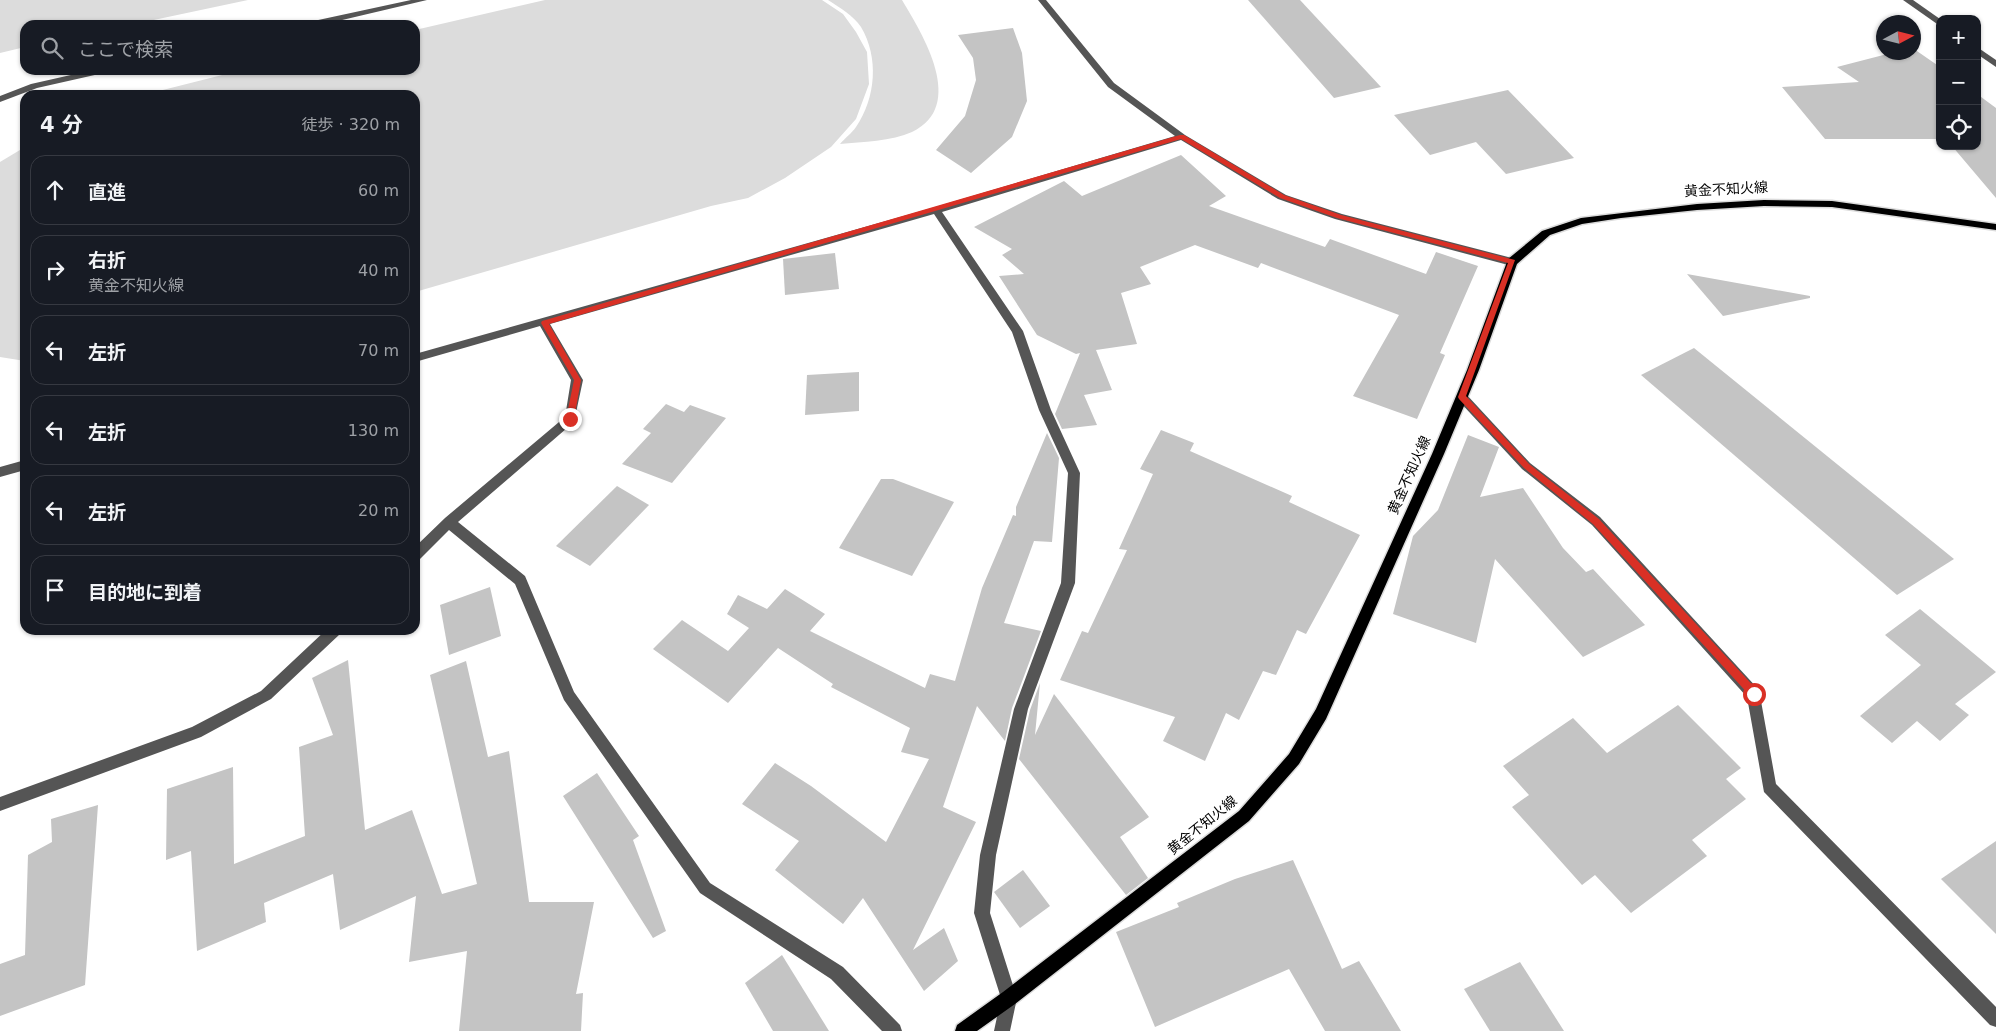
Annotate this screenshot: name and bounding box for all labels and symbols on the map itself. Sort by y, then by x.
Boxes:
north arrow [1876,15,1921,60]
street label: 黄金不知火線 [1684,179,1768,199]
route end [559,408,582,431]
street label: 黄金不知火線 [1385,433,1433,517]
route start [1743,683,1766,706]
street label: 黄金不知火線 [1164,792,1240,858]

